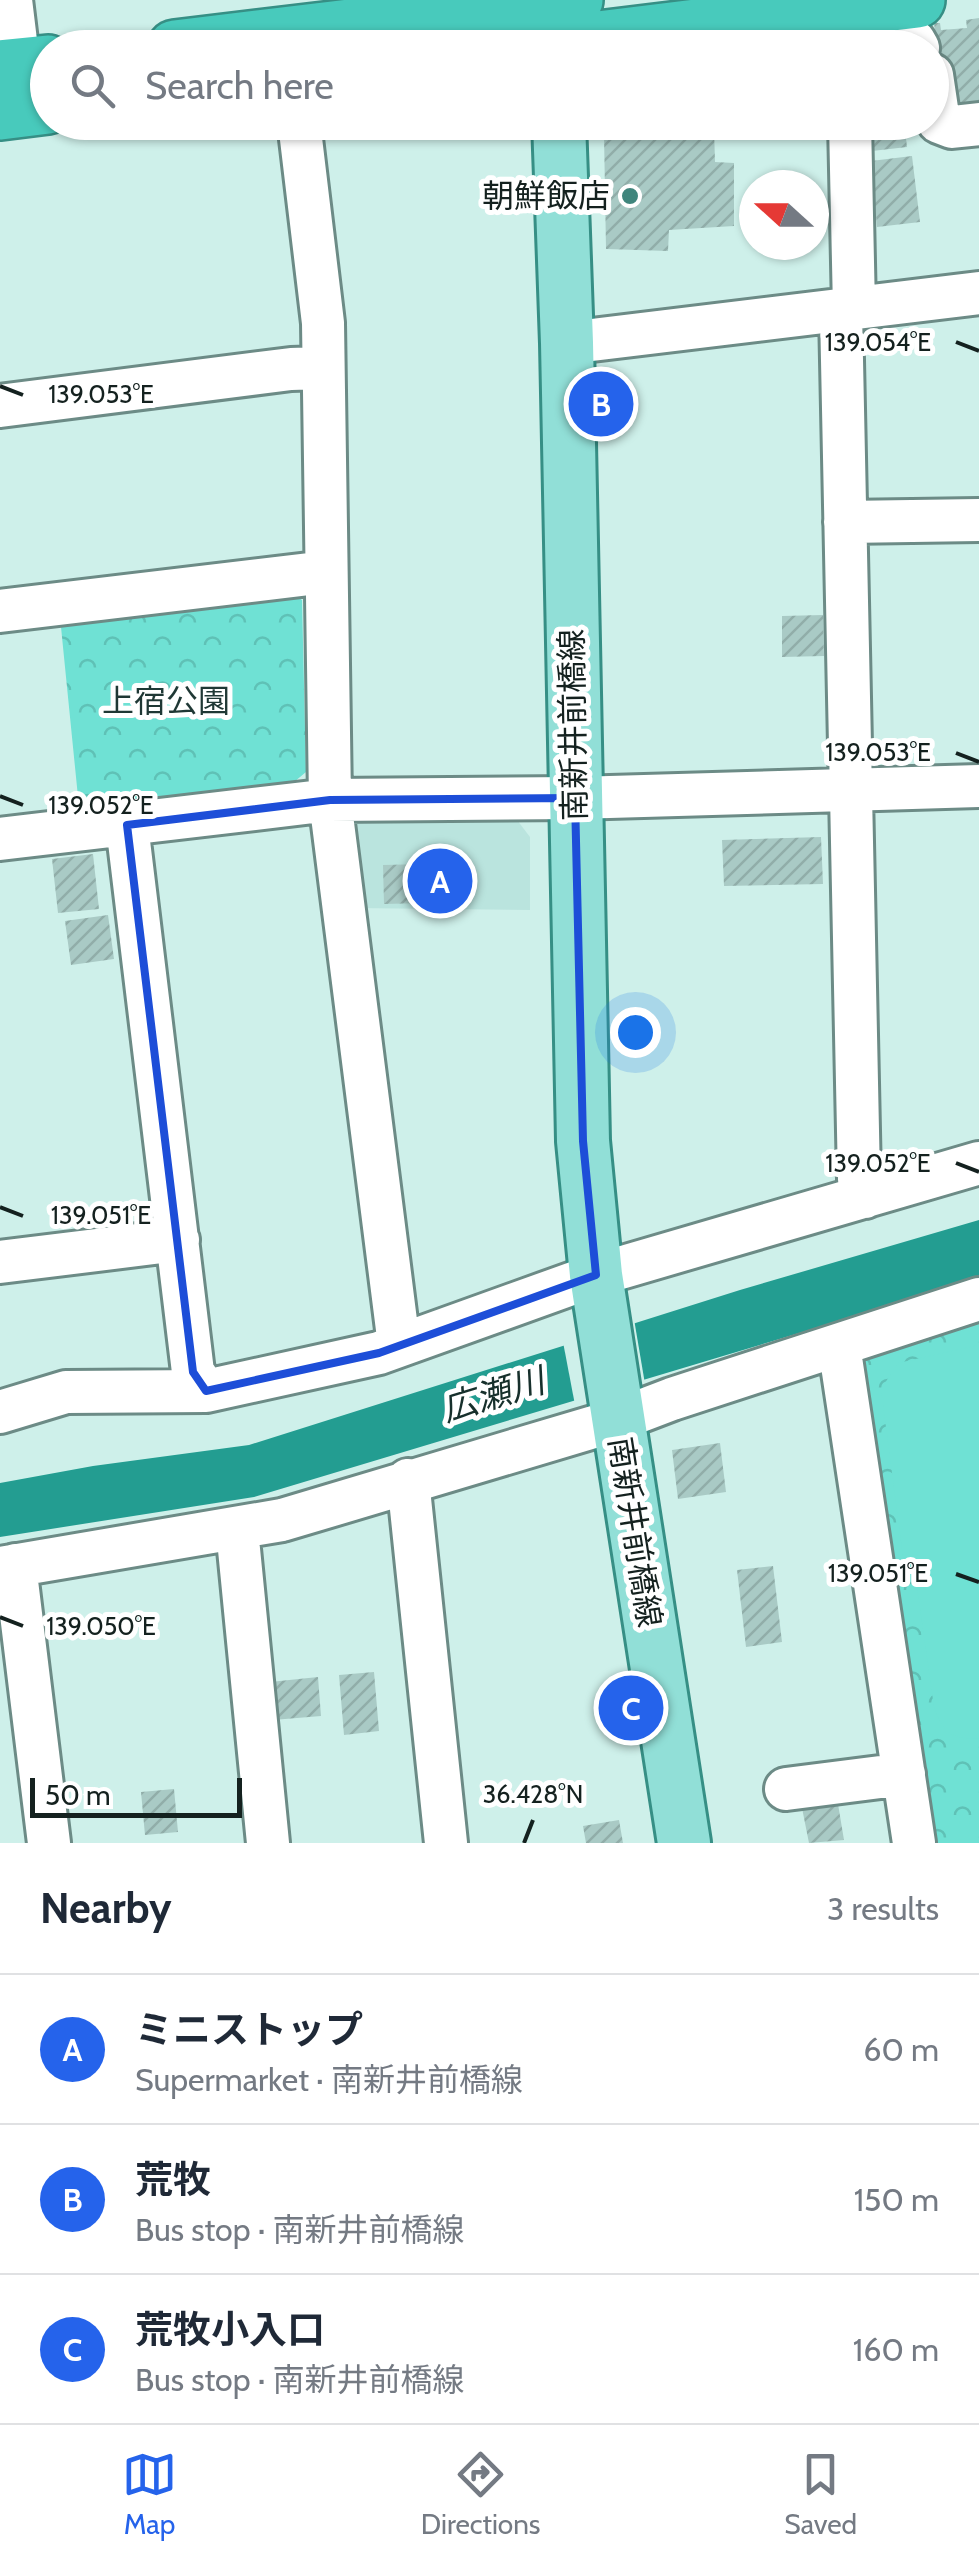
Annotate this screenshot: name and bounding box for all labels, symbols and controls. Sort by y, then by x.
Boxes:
search box [30,30,949,140]
icon: search [65,58,120,113]
text: Search here [145,62,334,109]
north arrow [739,170,829,260]
place label: 朝鮮飯店 [482,176,610,215]
marker: 朝鮮飯店 [619,185,641,207]
text: 139.054°E [825,327,931,357]
pin: B [568,366,634,442]
text: 139.053°E [48,379,154,409]
street label: 南新井前橋線 [551,629,594,821]
park label: 上宿公園 [102,681,230,720]
text: 139.053°E [825,737,931,767]
text: 139.052°E [48,790,154,820]
pin: A [408,844,472,918]
your location [610,1007,661,1058]
text: 139.052°E [825,1148,931,1178]
text: 139.051°E [51,1200,151,1230]
water label: 広瀬川 [436,1357,553,1430]
street label: 南新井前橋線 [601,1434,670,1630]
text: 139.051°E [828,1558,928,1588]
text: 139.050°E [46,1611,156,1641]
pin: C [598,1670,664,1746]
scale bar [30,1773,242,1818]
text: 50 m [45,1778,111,1812]
text: 36.428°N [483,1779,583,1809]
text: Nearby [40,1882,172,1934]
text: 3 results [827,1889,939,1928]
text: ミニストップ [135,2006,363,2053]
text: A [62,2030,83,2069]
text: 60 m [863,2030,939,2069]
text: Supermarket · 南新井前橋線 [135,2060,523,2099]
text: 荒牧 [135,2156,211,2203]
text: B [62,2180,83,2219]
text: 150 m [854,2180,939,2219]
text: Bus stop · 南新井前橋線 [135,2210,465,2249]
text: 荒牧小入口 [135,2306,325,2353]
text: C [63,2330,82,2369]
text: 160 m [853,2330,939,2369]
text: Bus stop · 南新井前橋線 [135,2360,465,2399]
tab: Map [122,2447,177,2541]
tab: Directions [421,2447,540,2541]
tab: Saved [784,2447,857,2541]

